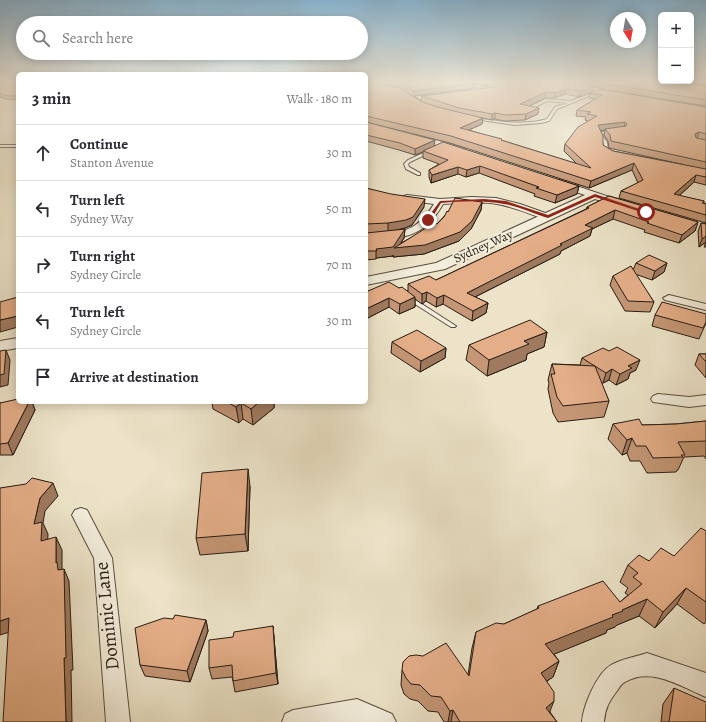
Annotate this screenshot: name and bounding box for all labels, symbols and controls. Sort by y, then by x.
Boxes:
north arrow [610,12,646,48]
map controls [658,12,694,84]
button: + [658,12,694,48]
search box [16,16,368,60]
icon: search [30,27,52,49]
text: Search here [62,28,133,48]
button: − [658,48,694,84]
text: 3 min [32,87,71,110]
text: Walk · 180 m [286,90,352,107]
text: Continue [70,134,128,154]
icon: ahead [32,142,54,164]
text: 30 m [326,144,352,161]
text: Stanton Avenue [70,154,154,171]
text: Turn left [70,190,125,210]
icon: left [32,198,54,220]
text: 50 m [326,200,352,217]
route start [637,203,655,221]
text: Sydney Way [70,210,133,227]
route end [419,211,437,229]
street label: Sydney Way [451,225,516,267]
text: Turn right [70,246,135,266]
icon: right [32,254,54,276]
text: 70 m [326,256,352,273]
text: Sydney Circle [70,266,141,283]
text: Turn left [70,302,125,322]
icon: left [32,310,54,332]
text: 30 m [326,312,352,329]
text: Sydney Circle [70,322,141,339]
icon: arrive [32,366,54,388]
text: Arrive at destination [70,367,199,387]
street label: Dominic Lane [88,560,126,672]

